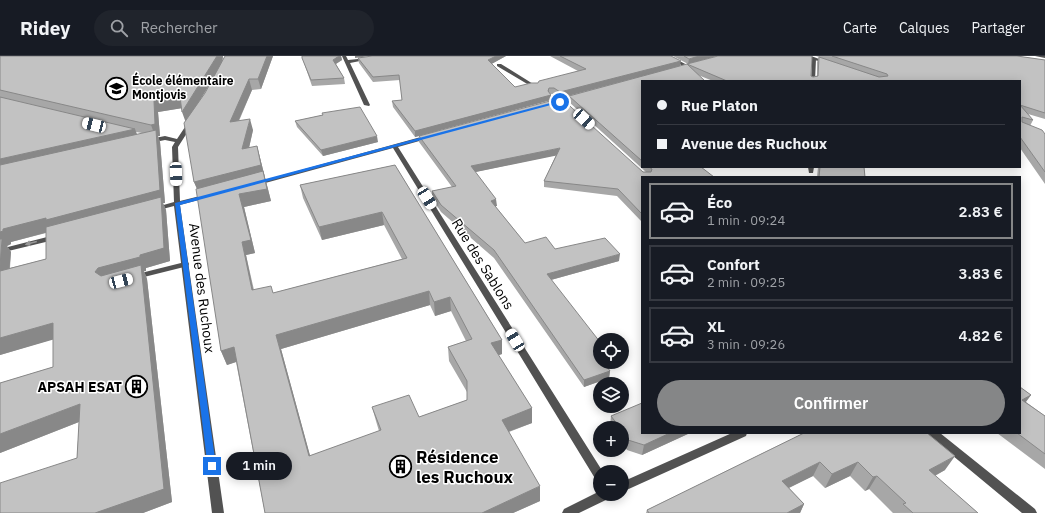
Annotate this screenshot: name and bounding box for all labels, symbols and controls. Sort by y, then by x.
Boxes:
search box [94,10,374,46]
text: Ridey [20,16,70,40]
icon: search [108,17,130,39]
text: Rechercher [140,18,218,37]
text: Carte [843,19,877,37]
text: Calques [899,19,949,37]
text: Partager [971,19,1025,37]
place label: École élémentaire Montjovis [132,72,234,102]
school or university icon: École élémentaire Montjovis [103,75,129,101]
route start [551,93,569,111]
text: Rue Platon [681,96,758,115]
car [571,107,597,131]
car [81,116,107,134]
text: Avenue des Ruchoux [681,134,827,153]
car [170,162,182,186]
car [416,185,438,211]
icon: car [659,193,695,229]
text: Éco [707,193,732,212]
text: 2.83 € [959,202,1003,221]
text: 1 min · 09:24 [707,212,785,229]
street label: Rue des Sablons [448,215,518,313]
street label: Avenue des Ruchoux [185,222,219,354]
one-way arrow [25,240,37,246]
icon: car [659,255,695,291]
text: Confort [707,255,760,274]
text: 3.83 € [959,264,1003,283]
car [108,272,134,290]
text: 2 min · 09:25 [707,274,785,291]
icon: car [659,317,695,353]
text: XL [707,317,725,336]
text: 4.82 € [959,326,1003,345]
car [504,327,526,353]
map controls [593,333,629,501]
button: locate [593,333,629,369]
text: 3 min · 09:26 [707,336,785,353]
building icon: APSAH ESAT [124,374,150,400]
button: layers [593,377,629,413]
place label: APSAH ESAT [38,378,122,396]
button: Confirmer [657,380,1005,426]
button: + [593,421,629,457]
place label: Résidence les Ruchoux [416,446,514,488]
callout: 1 min [226,452,292,480]
building icon: Résidence les Ruchoux [387,454,413,480]
route end [203,457,221,475]
text: 1 min [242,457,276,474]
button: − [593,465,629,501]

